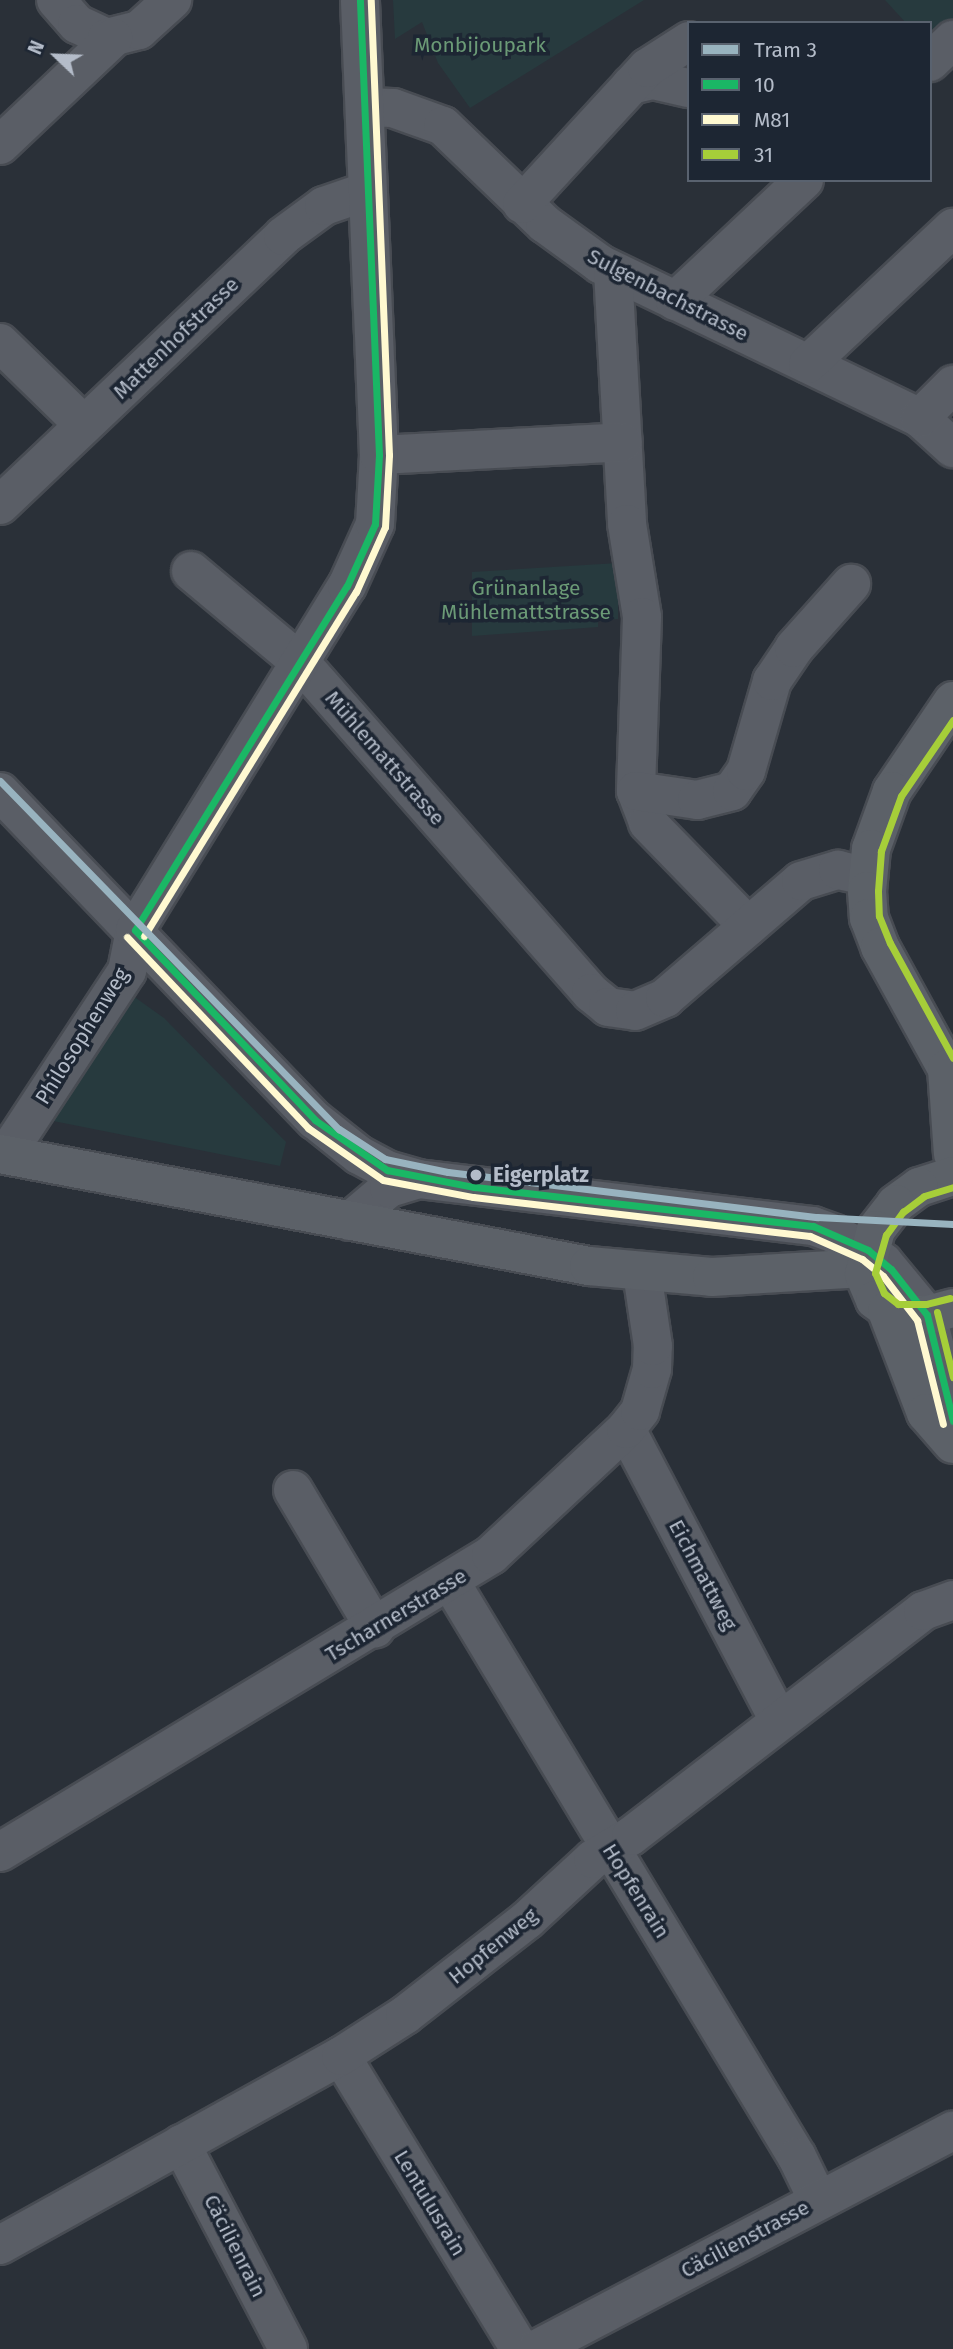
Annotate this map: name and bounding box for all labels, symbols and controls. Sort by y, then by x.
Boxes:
north arrow [21,21,91,91]
legend [687,21,932,182]
park label: Monbijoupark [414,32,546,58]
text: N [23,37,49,58]
text: Tram 3 [754,37,817,63]
text: 10 [754,72,775,98]
text: M81 [754,107,790,133]
text: 31 [754,142,773,168]
street label: Sulgenbachstrasse [583,244,753,346]
street label: Mattenhofstrasse [108,272,244,404]
park label: Grünanlage Mühlemattstrasse [441,575,611,625]
street label: Mühlemattstrasse [320,686,450,830]
street label: Philosophenweg [30,963,134,1109]
place label: Eigerplatz [493,1162,589,1188]
marker: Eigerplatz [465,1164,487,1186]
street label: Eichmattweg [663,1515,743,1635]
street label: Tscharnerstrasse [321,1563,471,1667]
street label: Hopfenrain [597,1839,675,1943]
street label: Hopfenweg [443,1903,543,1989]
street label: Lentulusrain [389,2146,471,2260]
street label: Cäcilienrain [198,2190,272,2302]
street label: Cäcilienstrasse [677,2195,813,2283]

